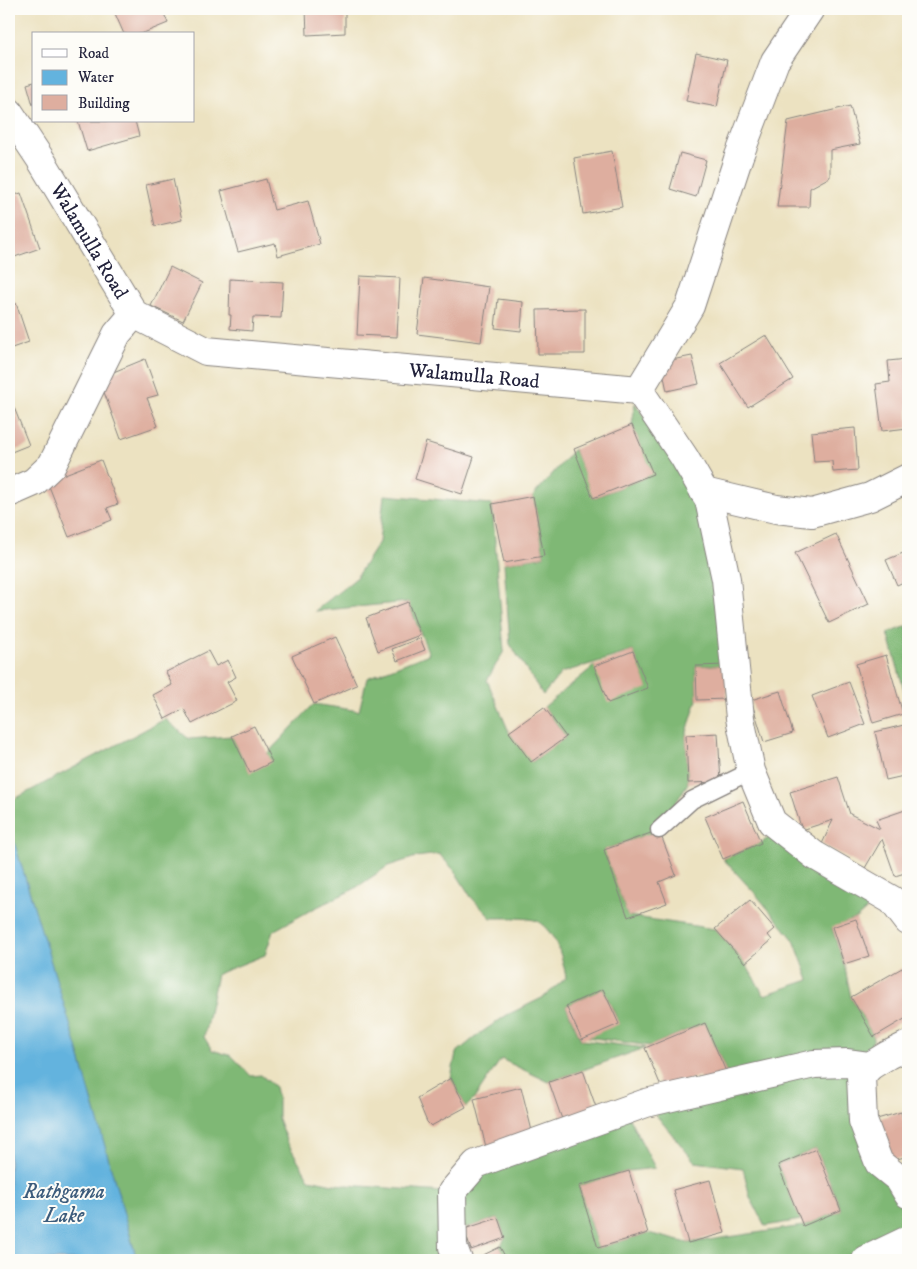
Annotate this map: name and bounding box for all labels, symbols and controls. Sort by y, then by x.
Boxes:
legend [32,32,195,122]
text: Road [78,44,110,63]
text: Water [77,68,114,87]
text: Building [78,94,130,113]
street label: Walamulla Road [43,178,133,304]
street label: Walamulla Road [407,358,541,395]
water label: Rathgama Lake [22,1179,105,1229]

